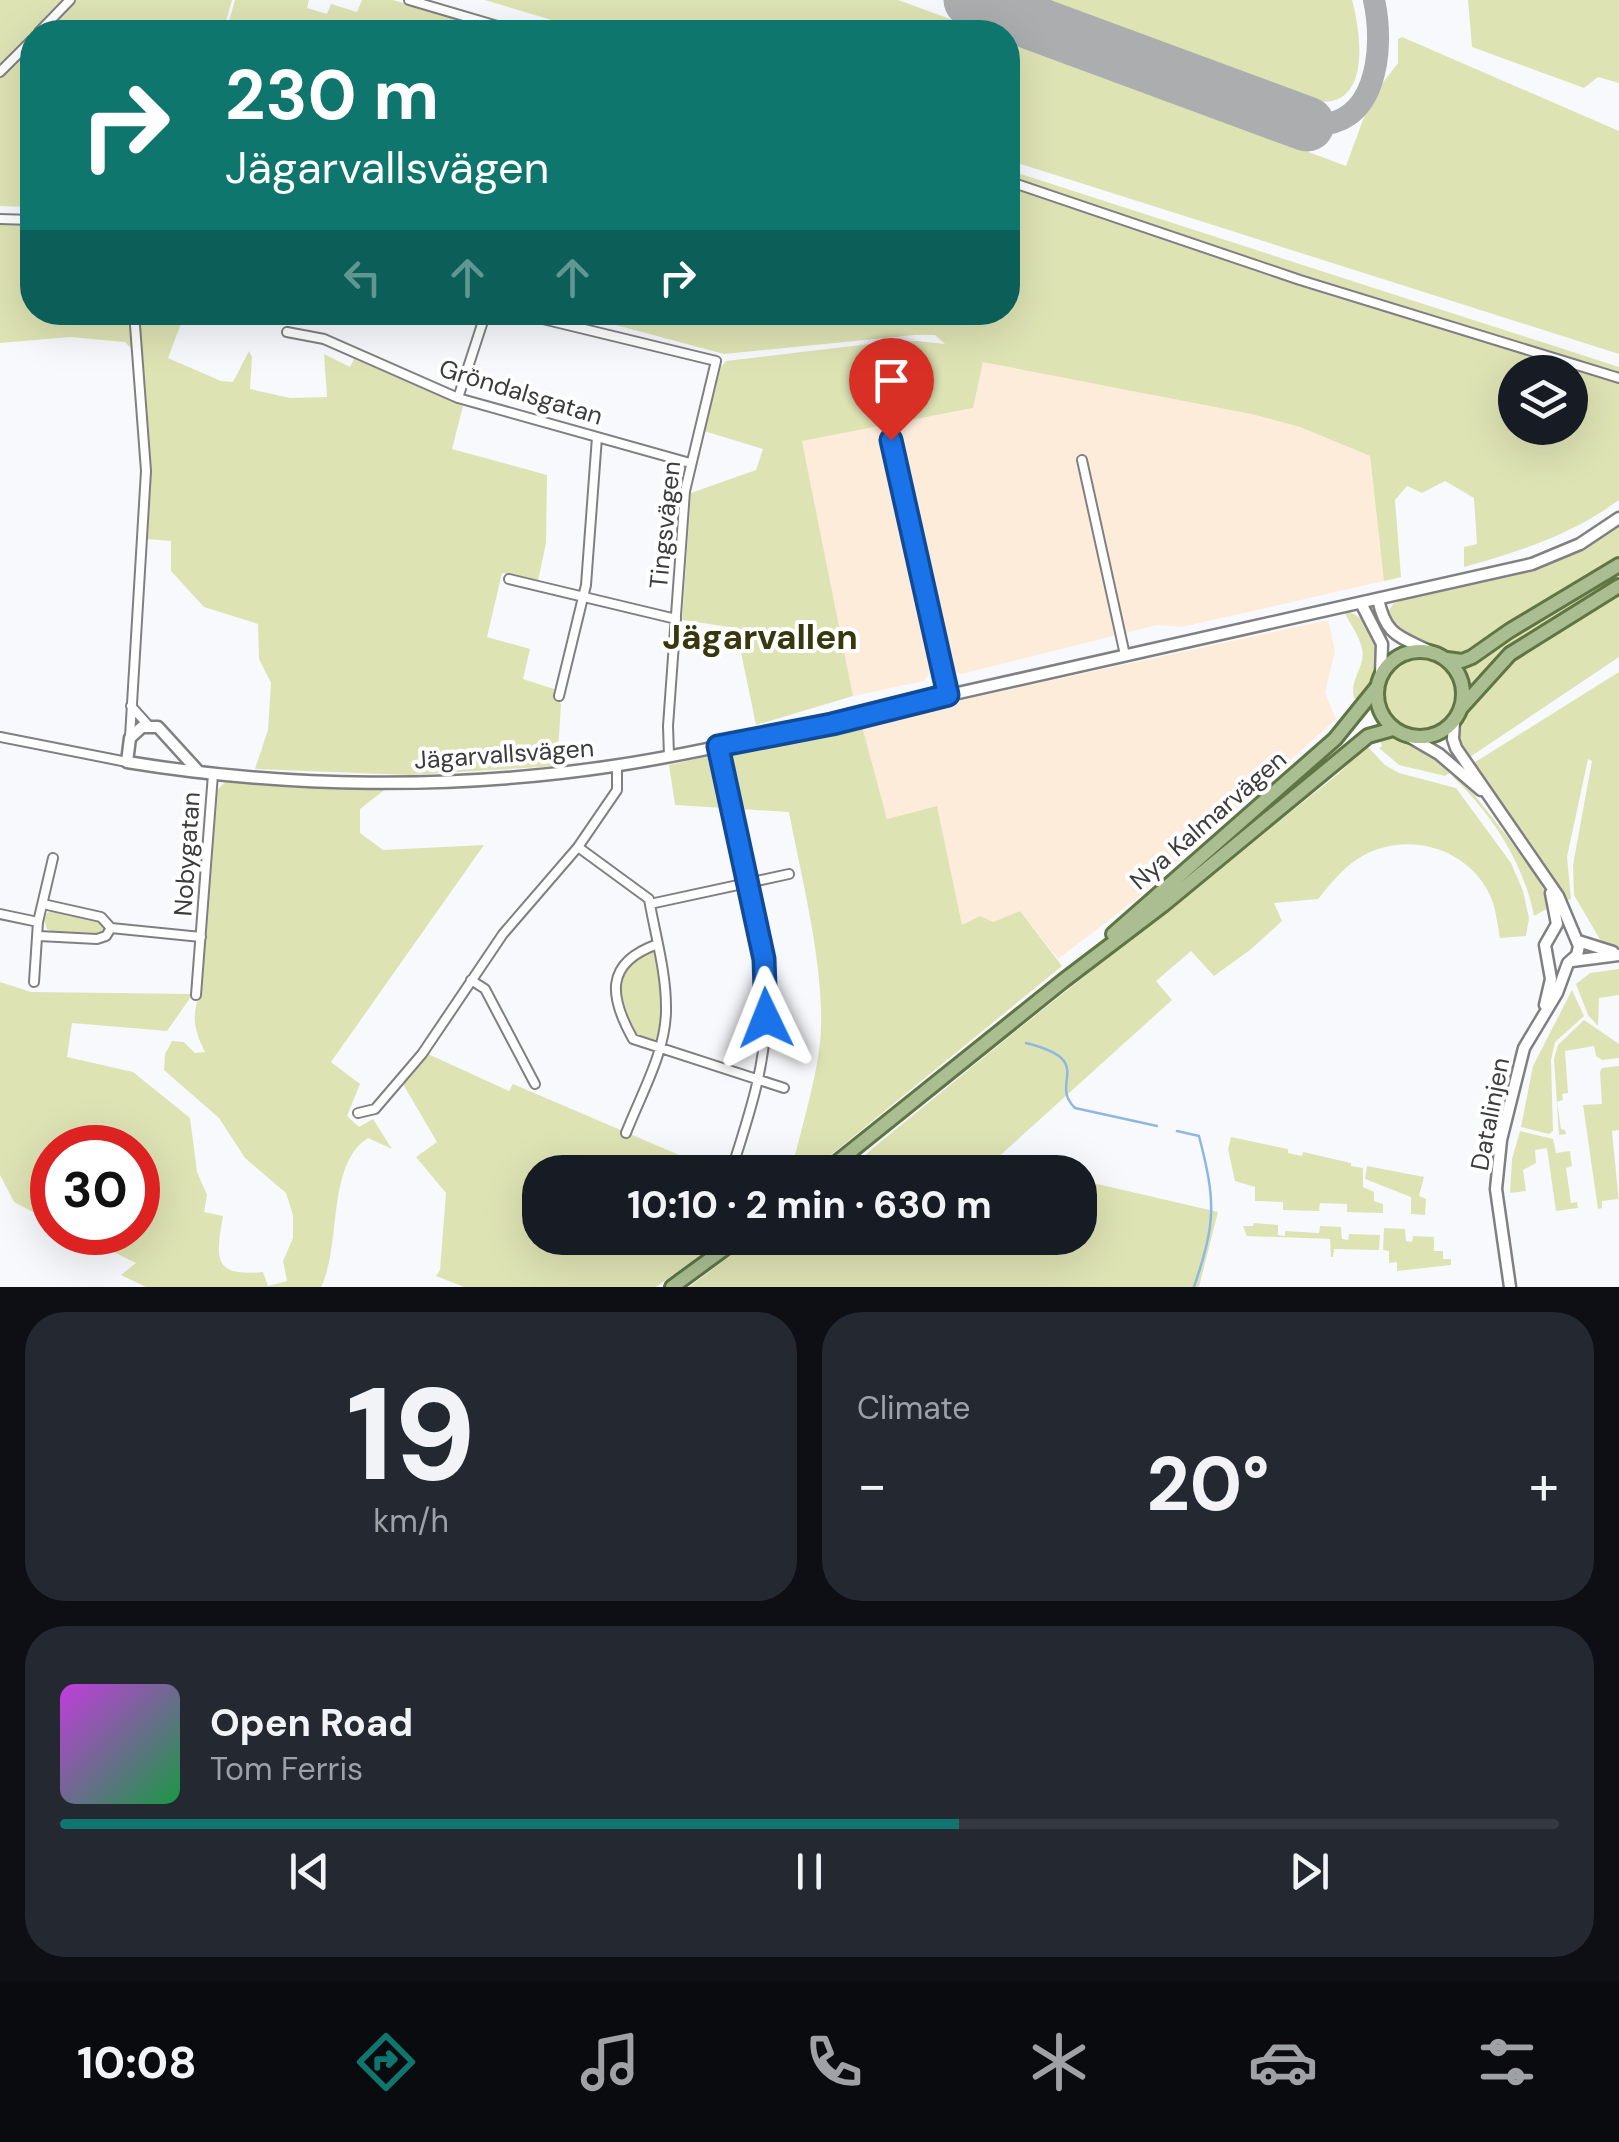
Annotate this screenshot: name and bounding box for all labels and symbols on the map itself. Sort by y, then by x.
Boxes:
pin [849,338,934,441]
street label: Gröndalsgatan [435,351,607,433]
street label: Tingsvägen [642,459,688,591]
district label: Jägarvallen [662,614,858,660]
street label: Jägarvallsvägen [413,731,595,777]
street label: Nya Kalmarvägen [1123,743,1293,897]
street label: Nobygatan [166,791,208,917]
position arrow [714,966,818,1070]
street label: Datalinjen [1463,1055,1517,1173]
speed limit sign: 30 [30,1125,160,1255]

